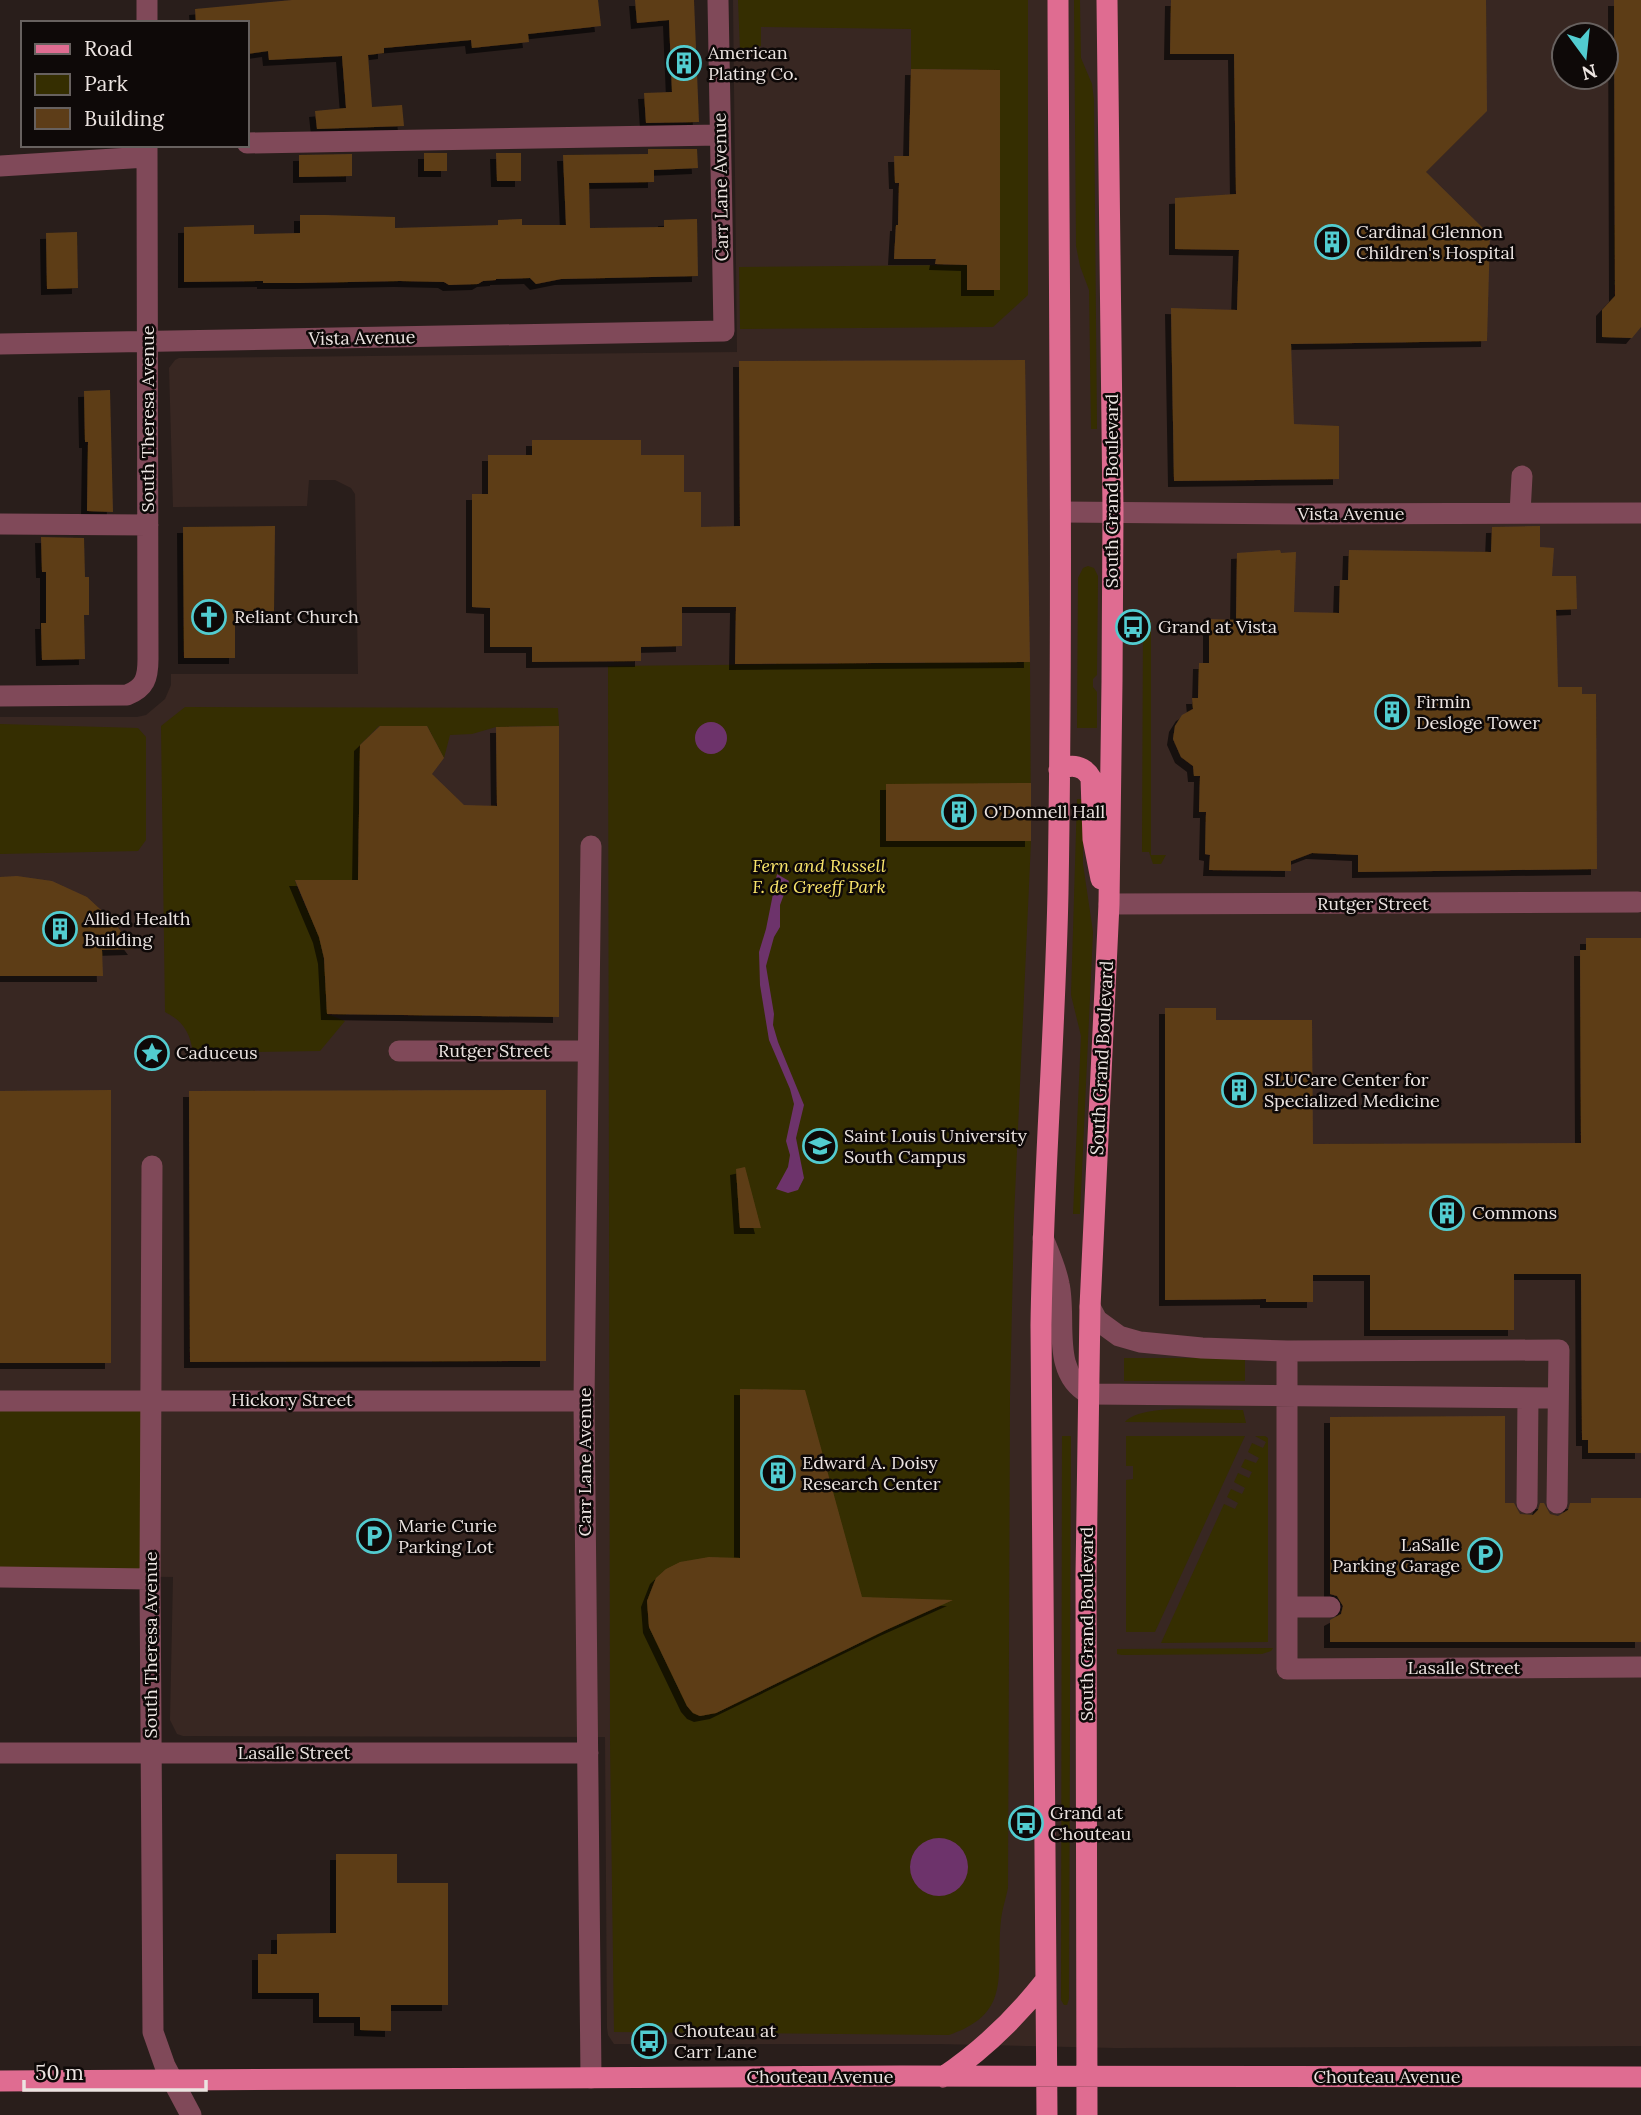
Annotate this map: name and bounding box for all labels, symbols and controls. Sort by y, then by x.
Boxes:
legend [21,21,248,147]
north arrow [1550,21,1620,91]
text: Road [84,35,133,62]
place label: American Plating Co. [707,41,798,85]
building icon: American Plating Co. [665,44,703,82]
text: N [1579,59,1600,86]
text: Park [84,70,128,97]
text: Building [84,105,164,132]
street label: Carr Lane Avenue [708,112,733,262]
place label: Cardinal Glennon Children's Hospital [1356,220,1515,264]
building icon: Cardinal Glennon Children's Hospital [1313,223,1351,261]
street label: South Theresa Avenue [136,325,159,512]
street label: Vista Avenue [307,325,416,350]
street label: South Grand Boulevard [1100,393,1123,588]
street label: Vista Avenue [1297,502,1405,525]
church icon: Reliant Church [190,598,228,636]
place label: Reliant Church [234,605,359,628]
bus stop icon: Grand at Vista [1114,608,1152,646]
place label: Grand at Vista [1158,615,1277,638]
place label: Firmin Desloge Tower [1416,690,1540,734]
building icon: Firmin Desloge Tower [1373,693,1411,731]
building icon: O'Donnell Hall [940,793,978,831]
place label: O'Donnell Hall [984,800,1105,823]
park label: Fern and Russell F. de Greeff Park [752,854,886,898]
street label: Rutger Street [1317,892,1429,915]
place label: Allied Health Building [83,907,191,951]
building icon: Allied Health Building [41,910,79,948]
street label: South Grand Boulevard [1085,960,1118,1156]
place icon: Caduceus [133,1034,171,1072]
street label: Rutger Street [438,1039,550,1062]
place label: Caduceus [176,1041,258,1064]
place label: SLUCare Center for Specialized Medicine [1264,1068,1440,1112]
building icon: SLUCare Center for Specialized Medicine [1220,1071,1258,1109]
place label: Saint Louis University South Campus [844,1124,1028,1168]
school or university icon: Saint Louis University South Campus [801,1127,839,1165]
building icon: Commons [1428,1194,1466,1232]
place label: Commons [1472,1201,1557,1224]
street label: Carr Lane Avenue [573,1387,596,1536]
street label: Hickory Street [231,1388,353,1411]
place label: Edward A. Doisy Research Center [802,1451,941,1495]
building icon: Edward A. Doisy Research Center [759,1454,797,1492]
place label: Marie Curie Parking Lot [398,1514,497,1558]
parking icon: Marie Curie Parking Lot [355,1517,393,1555]
street label: South Grand Boulevard [1075,1526,1098,1721]
place label: LaSalle Parking Garage [1332,1533,1460,1577]
parking icon: LaSalle Parking Garage [1466,1536,1504,1574]
street label: South Theresa Avenue [139,1551,162,1738]
street label: Lasalle Street [1407,1656,1521,1679]
street label: Lasalle Street [237,1741,351,1764]
place label: Grand at Chouteau [1050,1801,1132,1845]
bus stop icon: Grand at Chouteau [1007,1804,1045,1842]
place label: Chouteau at Carr Lane [674,2019,776,2063]
bus stop icon: Chouteau at Carr Lane [630,2022,668,2060]
scale bar [24,2048,206,2092]
text: 50 m [35,2059,84,2086]
street label: Chouteau Avenue [746,2065,894,2088]
street label: Chouteau Avenue [1313,2065,1461,2088]

